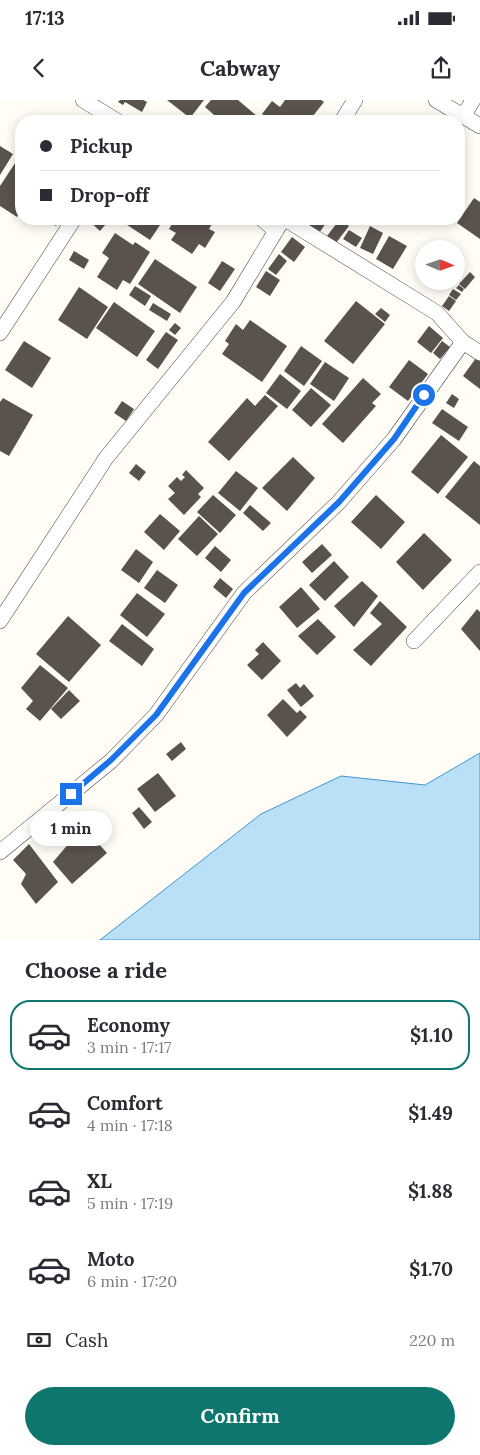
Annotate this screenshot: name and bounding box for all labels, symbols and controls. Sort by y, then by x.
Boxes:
text: 17:13 [25,6,65,30]
icon: back [25,54,53,82]
text: Cabway [200,54,280,82]
icon: share [427,54,455,82]
text: Pickup [70,134,133,158]
text: Drop-off [70,183,149,207]
north arrow [415,240,465,290]
map controls [415,240,465,290]
route start [413,384,435,406]
route end [60,783,82,805]
callout: 1 min [30,812,112,846]
text: 1 min [51,818,91,838]
text: Choose a ride [25,956,167,984]
icon: car [27,1013,72,1058]
text: Economy [87,1013,170,1037]
text: $1.10 [410,1023,453,1047]
text: 3 min · 17:17 [87,1037,171,1057]
icon: car [27,1091,72,1136]
text: Comfort [87,1091,163,1115]
text: $1.49 [408,1101,453,1125]
text: 4 min · 17:18 [87,1115,173,1135]
icon: car [27,1169,72,1214]
text: XL [87,1169,112,1193]
text: $1.88 [408,1179,453,1203]
text: 5 min · 17:19 [87,1193,173,1213]
icon: car [27,1247,72,1292]
text: Moto [87,1247,134,1271]
text: $1.70 [409,1257,453,1281]
text: 6 min · 17:20 [87,1271,177,1291]
icon: cash [25,1326,53,1354]
text: Cash [65,1328,108,1352]
text: 220 m [409,1330,455,1350]
button: Confirm [25,1387,455,1445]

